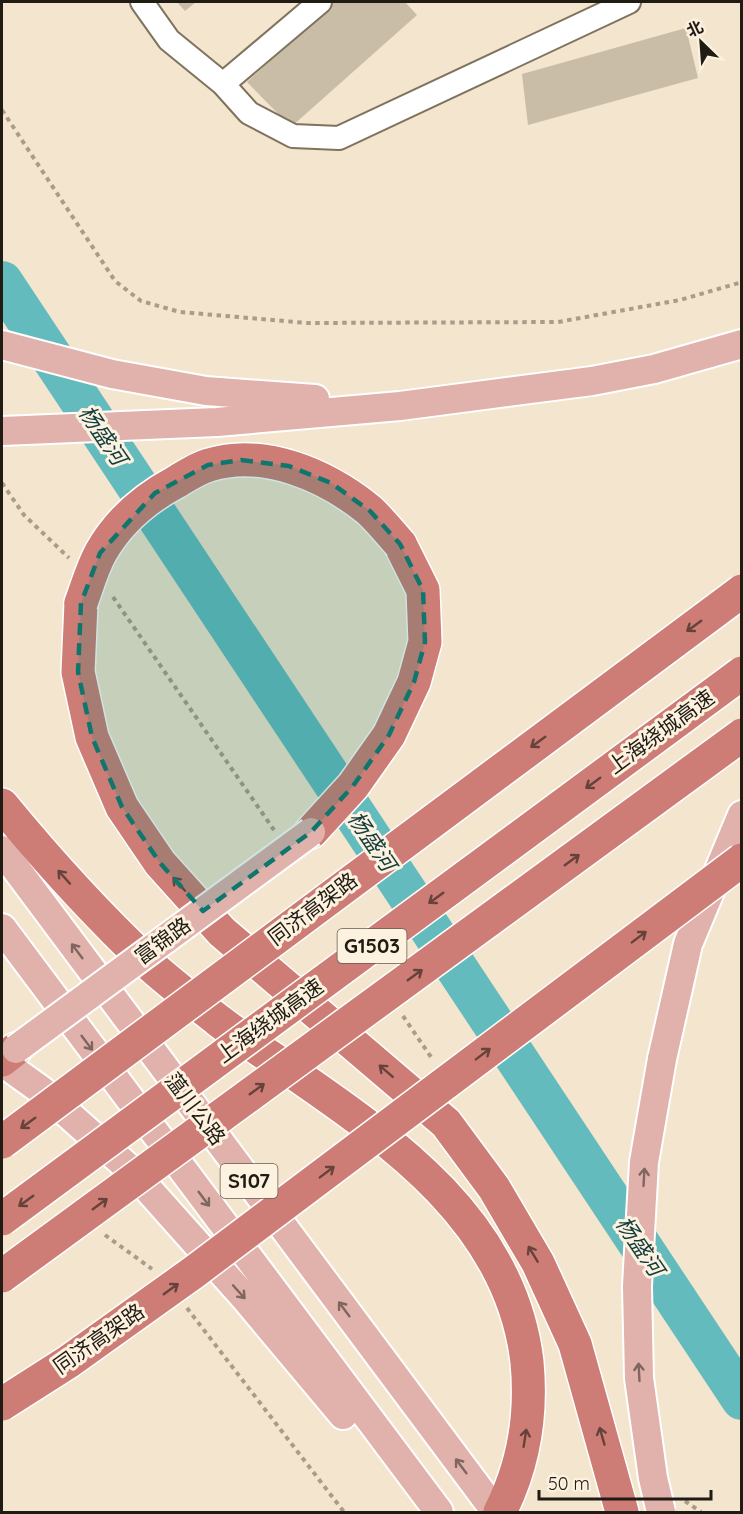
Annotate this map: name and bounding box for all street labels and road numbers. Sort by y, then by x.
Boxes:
street label: 上海绕城高速 [602,684,719,779]
street label: 同济高架路 [263,866,362,950]
street label: 富锦路 [129,911,196,969]
road number: G1503 [338,929,406,963]
street label: 上海绕城高速 [211,973,328,1068]
street label: 蕰川公路 [160,1067,231,1150]
road number: S107 [220,1164,278,1198]
street label: 同济高架路 [48,1297,149,1379]

